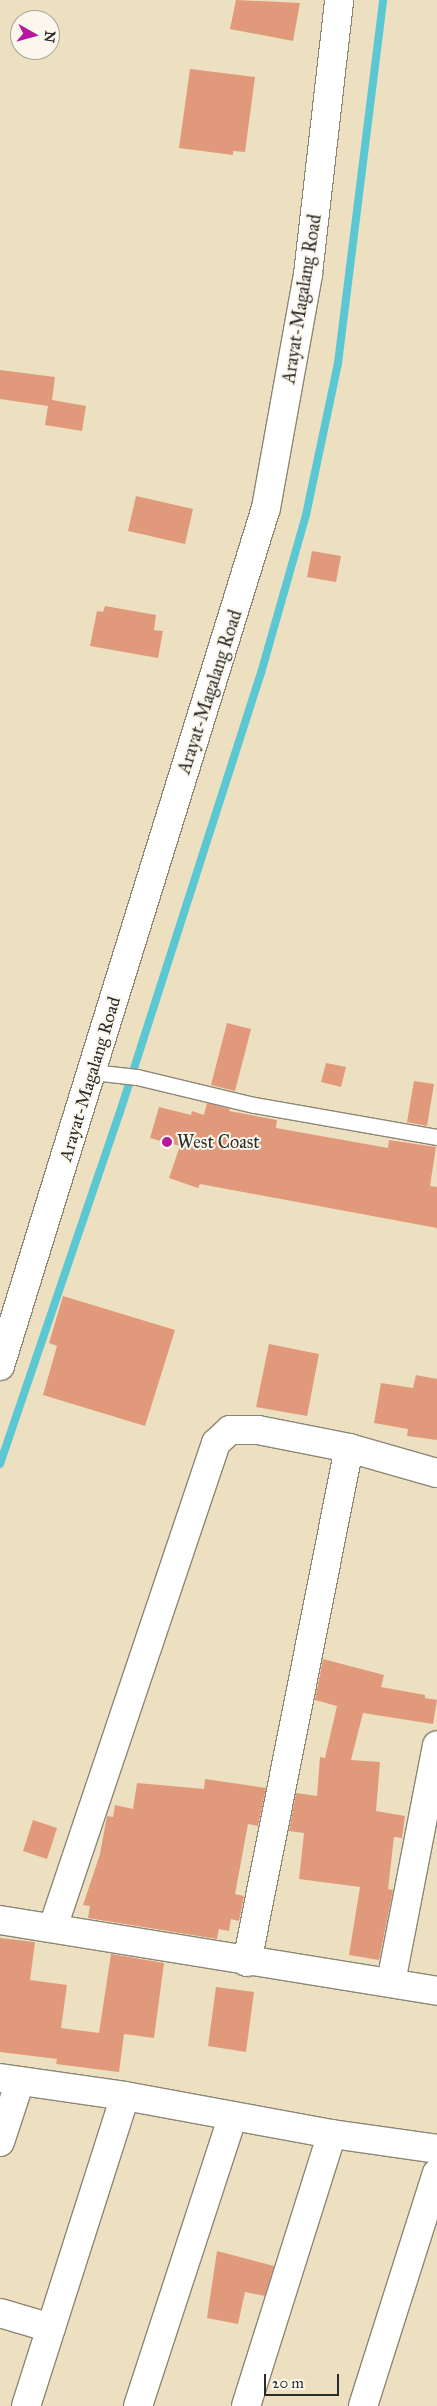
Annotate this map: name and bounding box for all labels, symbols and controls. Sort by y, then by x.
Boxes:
north arrow [10,10,60,60]
text: N [40,30,59,44]
street label: Arayat-Magalang Road [278,213,326,385]
street label: Arayat-Magalang Road [173,607,247,777]
street label: Arayat-Magalang Road [55,994,125,1164]
place label: West Coast [177,1131,260,1153]
marker: West Coast [161,1136,173,1148]
scale bar [267,2364,342,2396]
text: 20 m [272,2374,304,2392]

